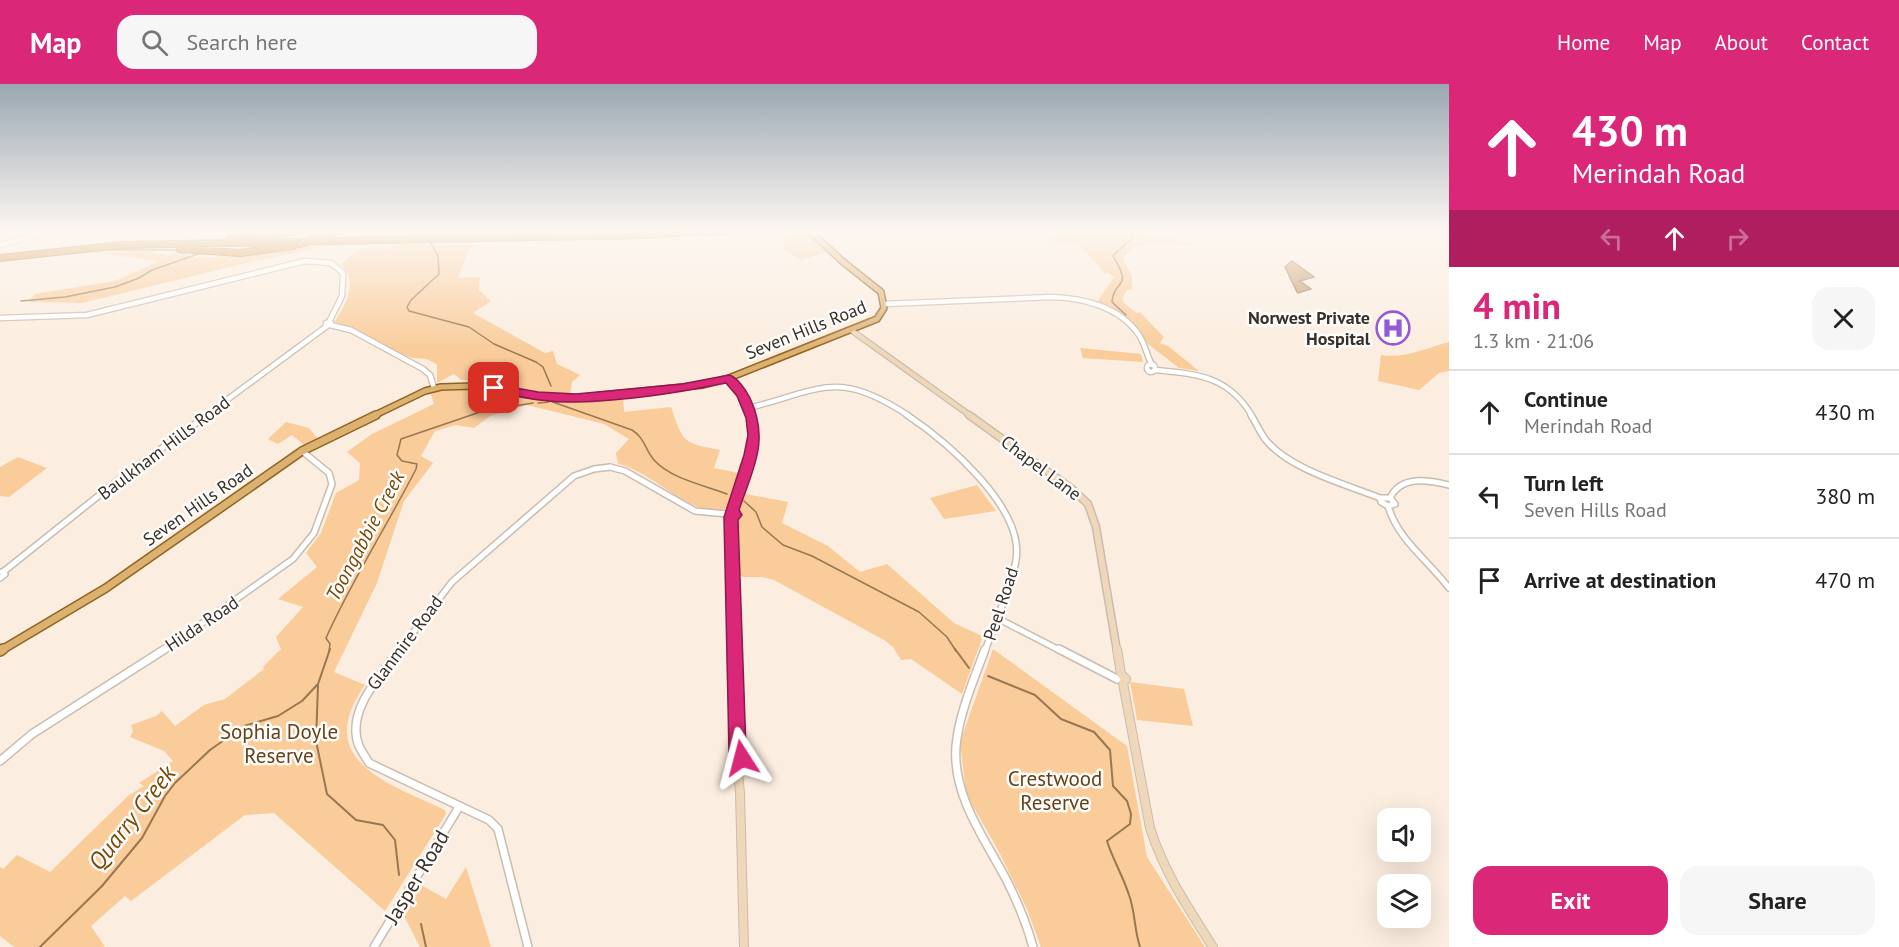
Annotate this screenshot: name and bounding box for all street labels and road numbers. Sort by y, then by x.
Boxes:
street label: Seven Hills Road [742,295,870,364]
street label: Baulkham Hills Road [93,391,234,505]
street label: Chapel Lane [996,430,1086,505]
street label: Seven Hills Road [138,458,257,551]
street label: Peel Road [978,564,1023,643]
street label: Hilda Road [161,591,243,657]
street label: Glanmire Road [362,591,448,695]
street label: Jasper Road [378,825,455,929]

